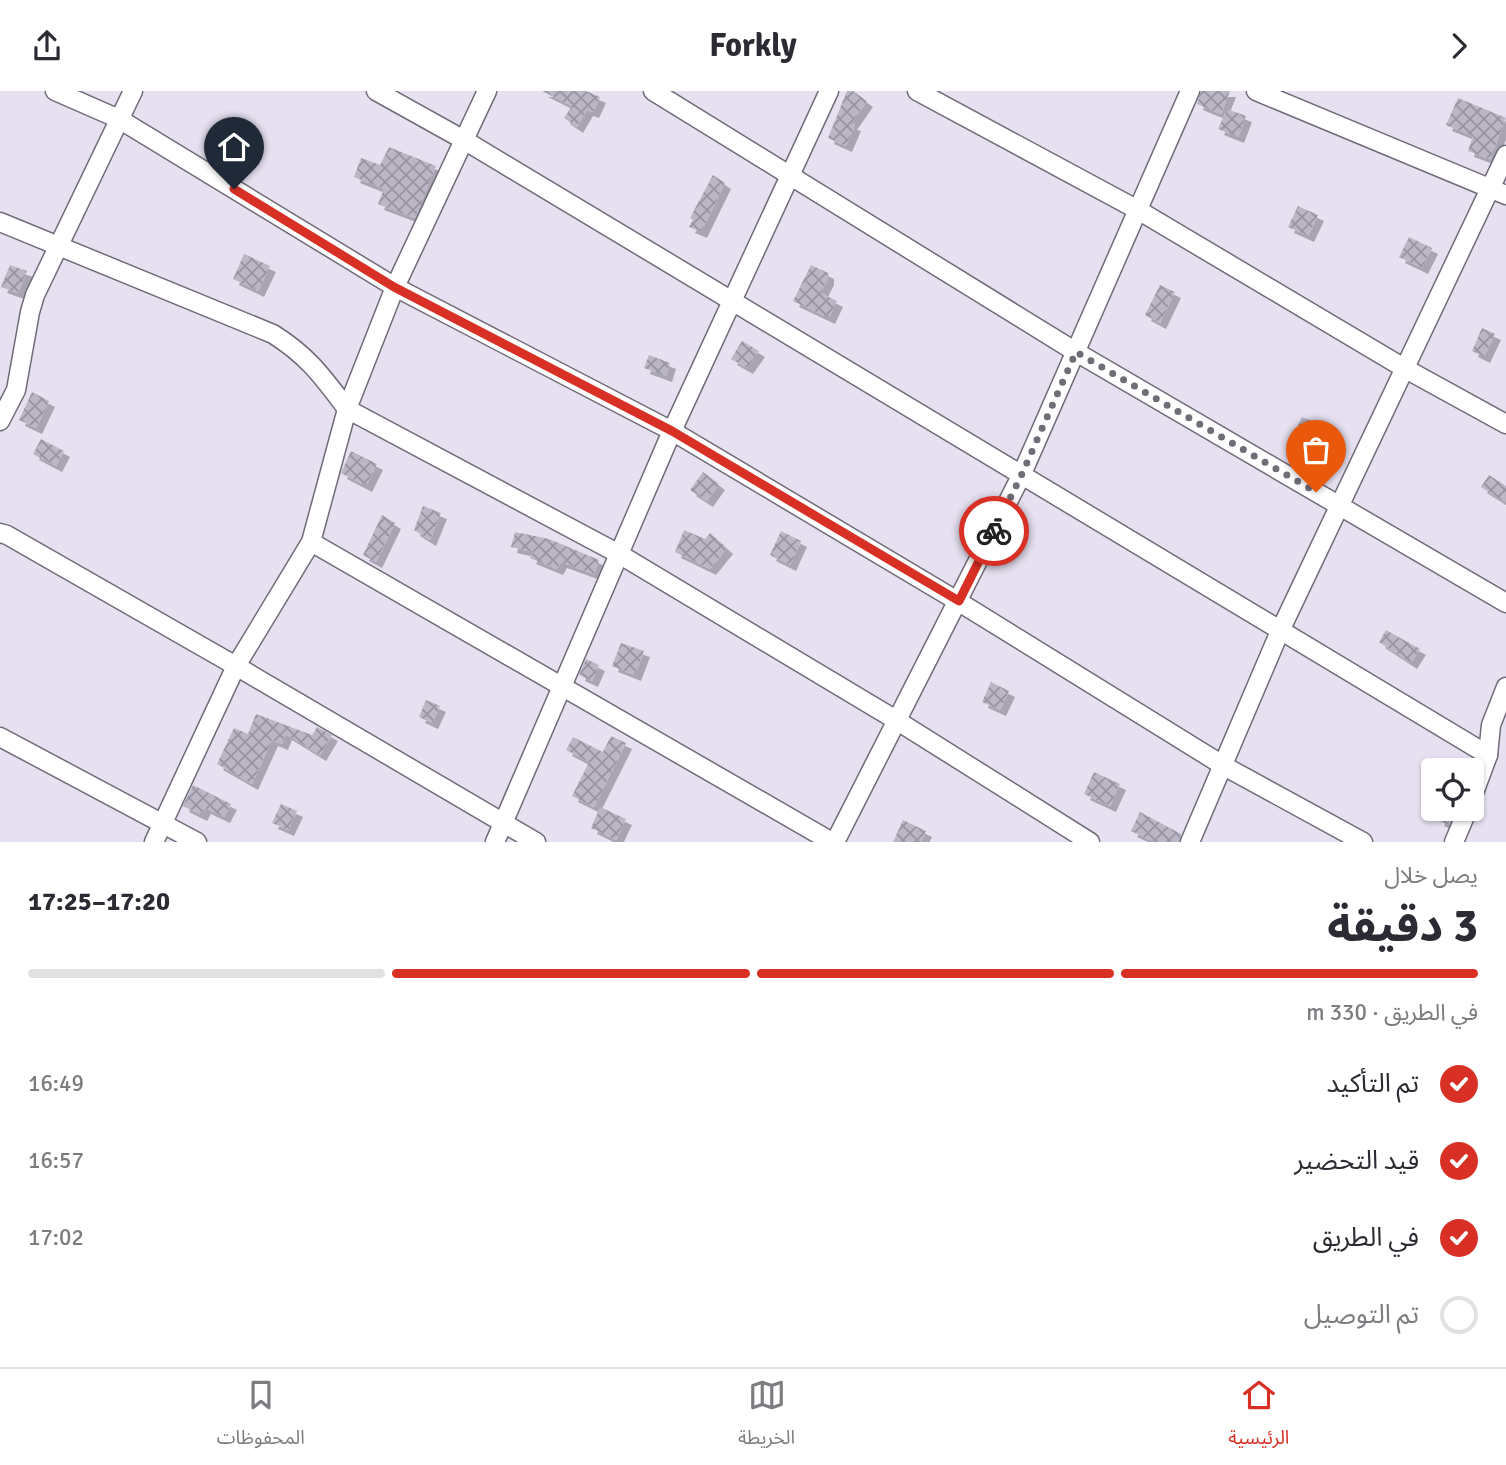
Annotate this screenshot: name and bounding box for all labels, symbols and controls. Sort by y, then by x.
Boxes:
text: Forkly [709,26,797,65]
icon: share [28,27,66,65]
icon: forward [1440,27,1478,65]
pin [204,117,264,189]
icon: home [215,128,253,166]
pin [1286,420,1346,492]
icon: bag [1297,431,1335,469]
courier [959,496,1029,566]
icon: bike [975,512,1013,550]
map controls [1421,758,1484,821]
button: locate [1421,758,1484,821]
text: يصل خلال [1384,861,1478,890]
text: 17:20–17:25 [28,886,170,918]
text: 3 دقيقة [1327,898,1478,954]
text: في الطريق · 330 m [1306,998,1478,1027]
icon: check [1440,1065,1478,1103]
text: تم التأكيد [1326,1068,1419,1100]
text: 16:49 [28,1069,84,1098]
icon: check [1440,1142,1478,1180]
text: قيد التحضير [1294,1145,1419,1177]
text: 16:57 [28,1146,84,1175]
icon: check [1440,1219,1478,1257]
text: في الطريق [1313,1222,1419,1254]
text: 17:02 [28,1223,84,1252]
text: تم التوصيل [1304,1299,1419,1331]
tab: المحفوظات [217,1376,305,1458]
tab: الخريطة [738,1376,795,1458]
tab: الرئيسية [1228,1376,1289,1458]

